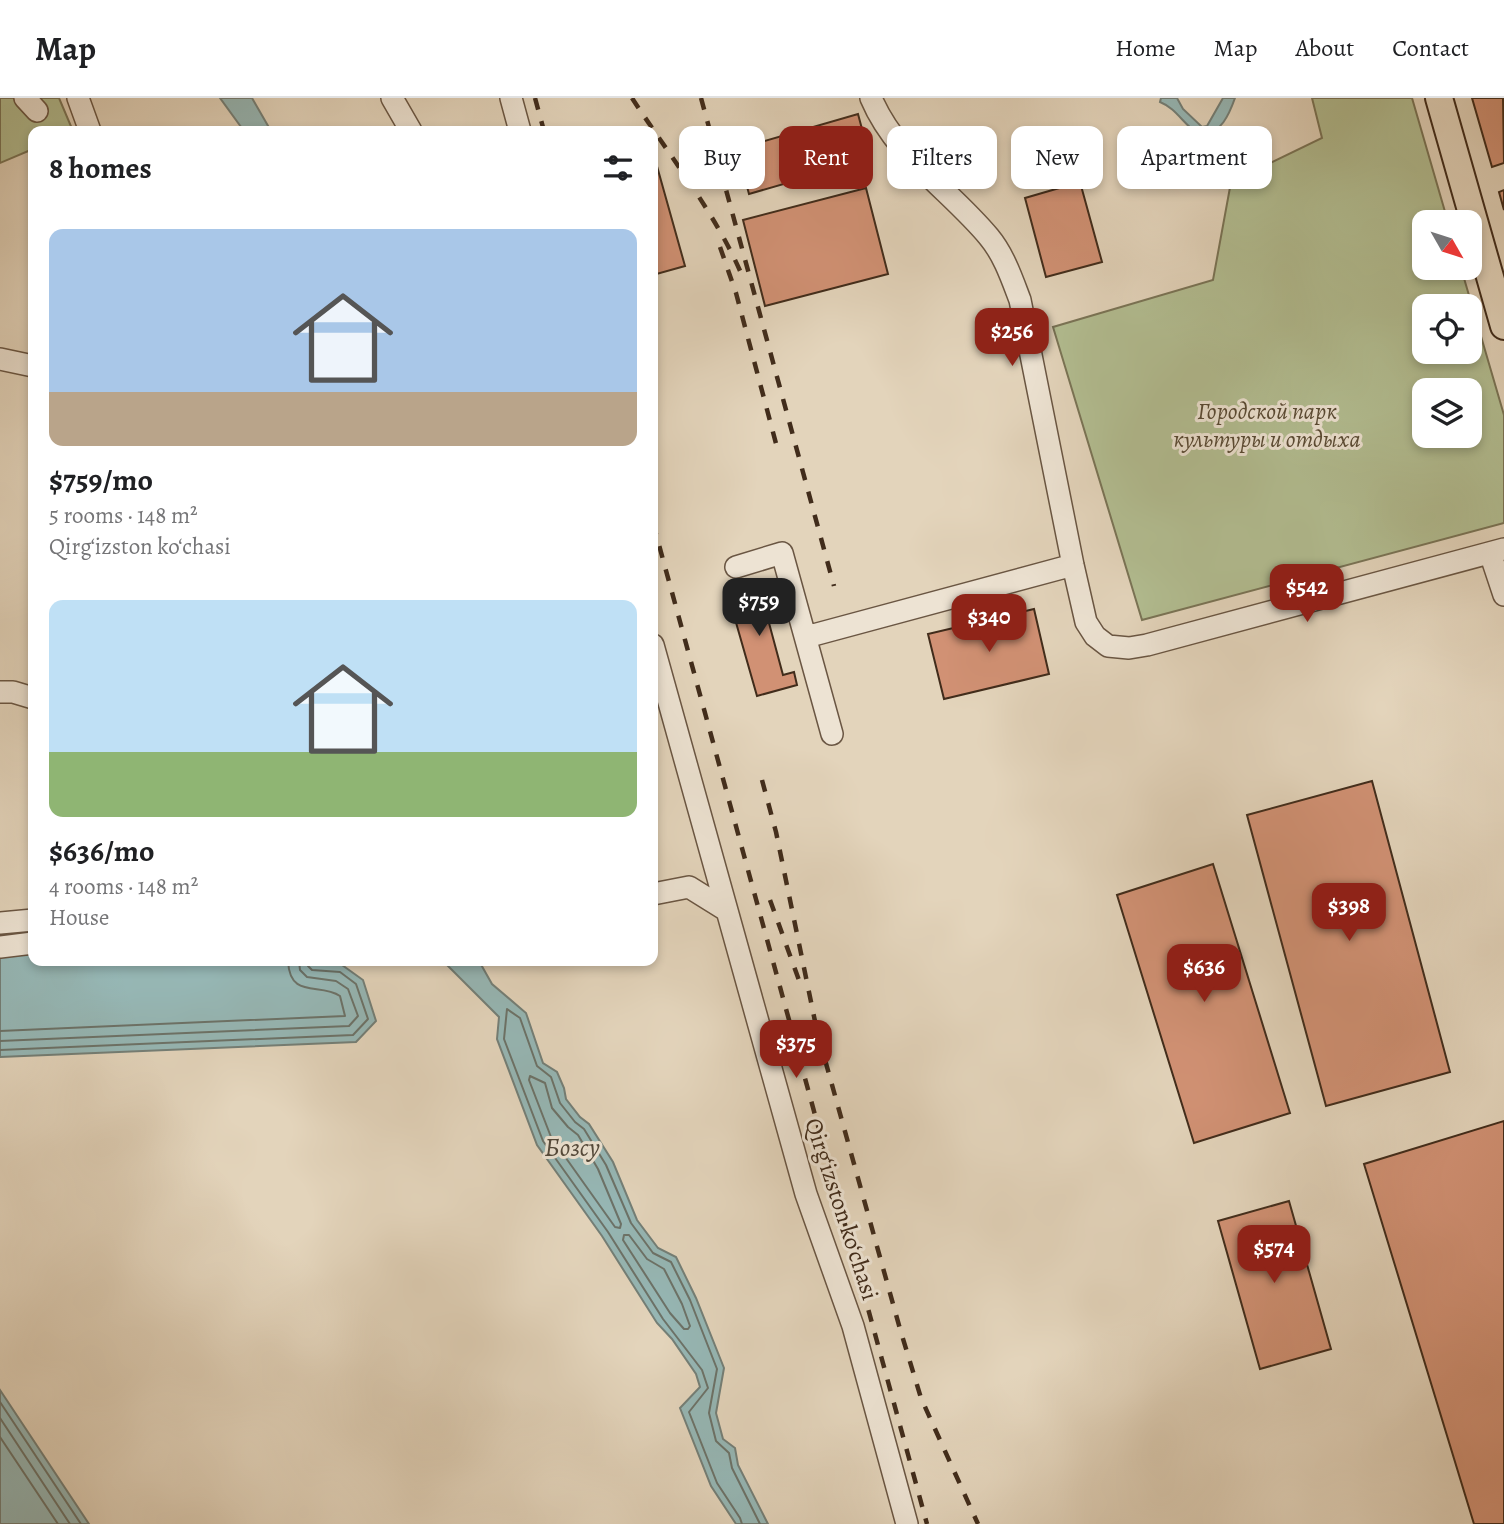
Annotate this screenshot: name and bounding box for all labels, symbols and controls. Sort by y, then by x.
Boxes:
text: Map [35,26,96,71]
text: Home [1115,32,1176,64]
text: Map [1214,32,1258,64]
text: About [1296,32,1354,64]
text: Contact [1392,32,1469,64]
chip: Buy [679,126,765,189]
chip: Rent [779,126,873,189]
chip: Filters [887,126,997,189]
chip: New [1011,126,1103,189]
chip: Apartment [1117,126,1272,189]
text: 8 homes [49,148,152,188]
icon: filters [599,149,637,187]
north arrow [1412,210,1482,280]
map controls [1412,210,1482,448]
icon: home [280,275,406,401]
button: locate [1412,294,1482,364]
pin: $256 [971,308,1053,368]
text: $256 [991,315,1033,346]
button: layers [1412,378,1482,448]
park label: Городской парк культуры и отдыха [1173,395,1361,455]
text: $759/mo [49,460,153,500]
text: 5 rooms · 148 m² [49,500,198,531]
text: Qirg‘izston ko‘chasi [49,531,231,562]
pin: $542 [1266,564,1348,624]
text: $542 [1286,571,1328,602]
pin: $759 [718,578,800,638]
text: $759 [738,585,780,616]
pin: $340 [948,594,1030,654]
text: $340 [968,601,1011,632]
icon: home [280,646,406,772]
text: $636/mo [49,831,154,871]
text: 4 rooms · 148 m² [49,871,198,902]
pin: $398 [1308,884,1390,943]
text: $398 [1328,890,1370,921]
text: House [49,902,109,933]
pin: $636 [1163,944,1245,1004]
text: $636 [1183,951,1225,982]
pin: $375 [755,1020,837,1080]
text: $375 [776,1027,816,1058]
street label: Qirg‘izston ko‘chasi [797,1114,887,1304]
water label: Бозсу [544,1130,600,1165]
pin: $574 [1233,1226,1315,1285]
text: $574 [1253,1232,1295,1263]

